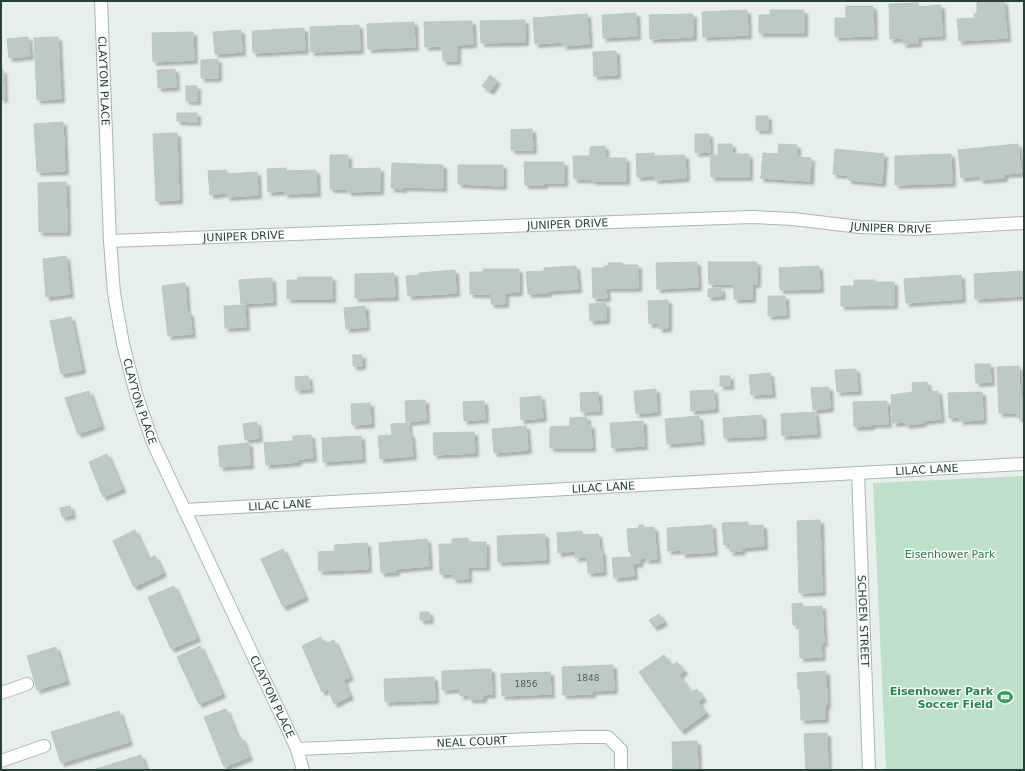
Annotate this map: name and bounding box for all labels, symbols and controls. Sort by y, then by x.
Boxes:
street label: CLAYTON PLACE [95,36,112,126]
street label: JUNIPER DRIVE [526,216,609,232]
street label: JUNIPER DRIVE [849,220,932,236]
street label: JUNIPER DRIVE [202,228,285,245]
street label: CLAYTON PLACE [120,357,159,446]
street label: LILAC LANE [895,462,959,478]
street label: LILAC LANE [571,479,635,496]
street label: LILAC LANE [248,497,312,513]
park label: Eisenhower Park [905,548,996,561]
street label: SCHOEN STREET [855,575,871,668]
street label: CLAYTON PLACE [247,654,297,740]
house number: 1848 [577,673,600,683]
house number: 1856 [515,679,538,689]
place label: Eisenhower Park Soccer Field [890,685,994,711]
sports icon: Eisenhower Park Soccer Field [996,688,1014,706]
street label: NEAL COURT [436,734,508,750]

